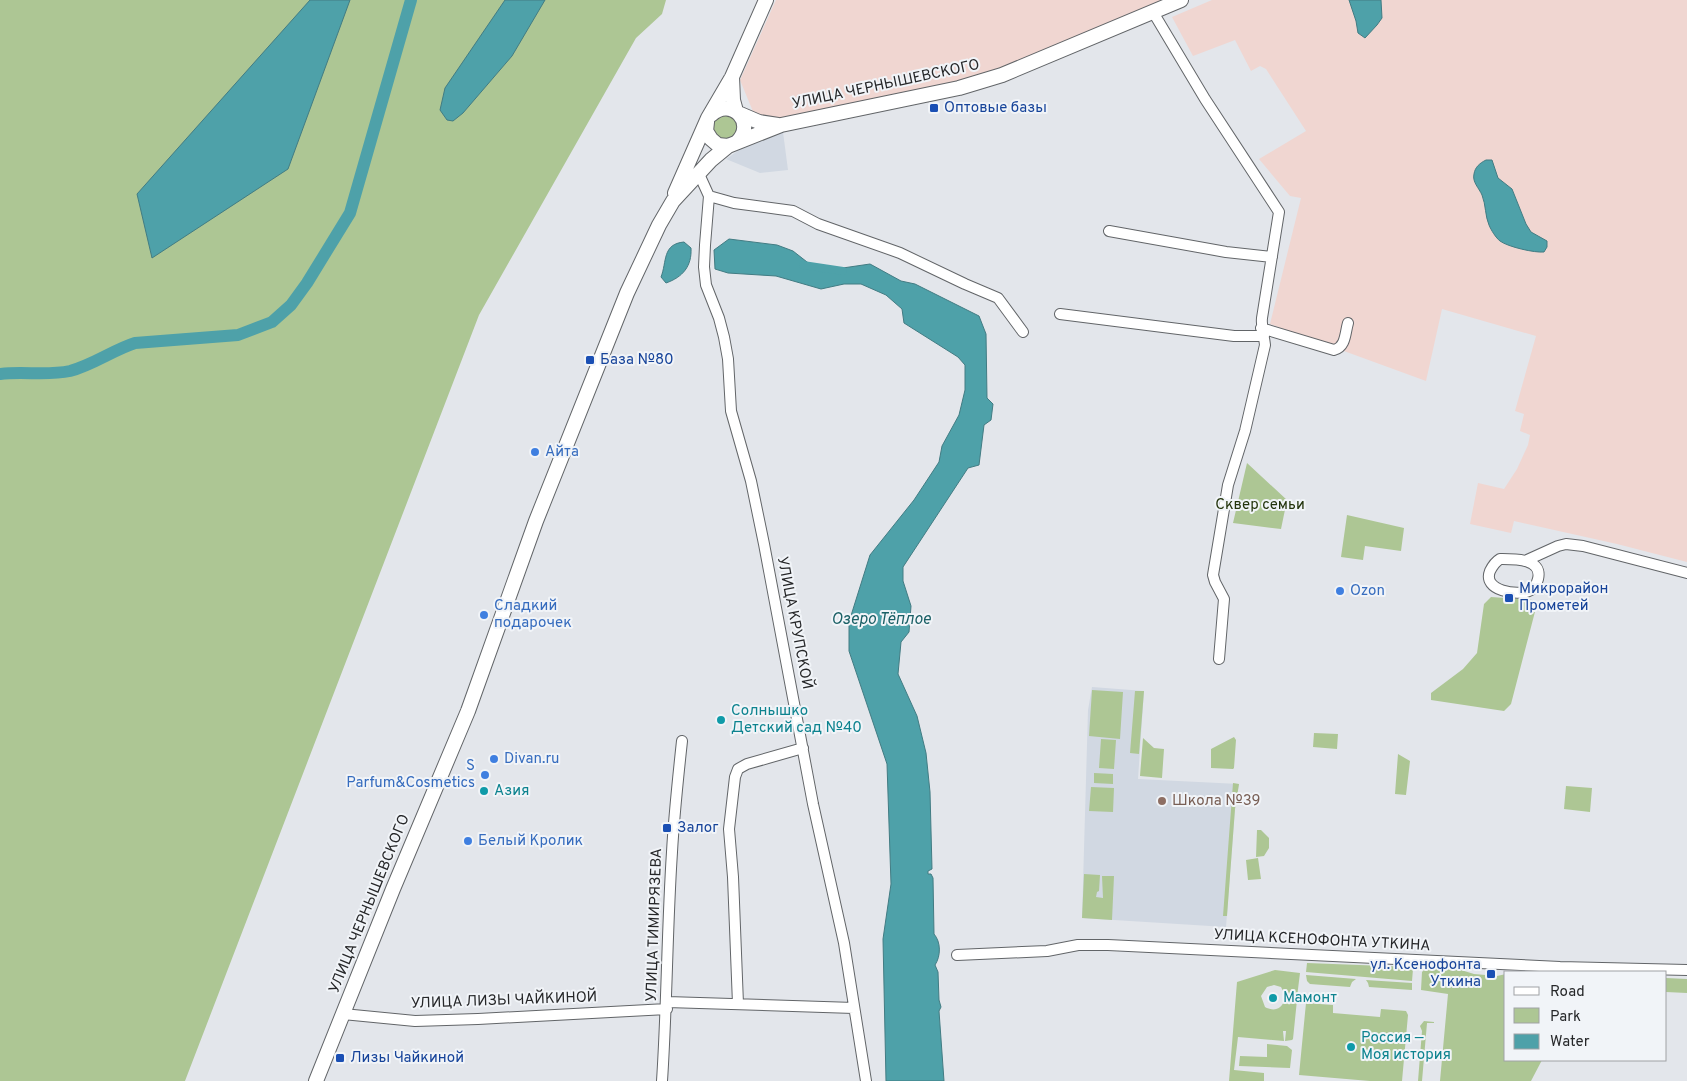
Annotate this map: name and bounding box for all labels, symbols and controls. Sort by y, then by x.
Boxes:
street label: УЛИЦА ЧЕРНЫШЕВСКОГО [790,56,982,114]
place label: Оптовые базы [944,99,1047,118]
marker: Оптовые базы [928,102,940,114]
place label: База №80 [600,351,674,370]
marker: База №80 [584,354,596,366]
place label: Айта [545,443,579,462]
marker: Айта [529,446,541,458]
park label: Сквер семьи [1215,496,1305,515]
street label: УЛИЦА КРУПСКОЙ [772,555,818,691]
place label: Микрорайон Прометей [1519,580,1608,616]
place label: Ozon [1350,582,1385,601]
marker: Ozon [1334,585,1346,597]
marker: Микрорайон Прометей [1503,592,1515,604]
place label: Сладкий подарочек [494,597,572,633]
marker: Сладкий подарочек [478,609,490,621]
water label: Озеро Тёплое [831,610,932,630]
place label: Солнышко Детский сад №40 [731,702,862,738]
marker: Солнышко Детский сад №40 [715,714,727,726]
place label: Divan.ru [504,750,560,769]
marker: Divan.ru [488,753,500,765]
place label: S Parfum&Cosmetics [346,757,475,793]
marker: S Parfum&Cosmetics [479,769,491,781]
place label: Азия [494,782,529,801]
marker: Азия [478,785,490,797]
place label: Школа №39 [1172,792,1260,811]
marker: Школа №39 [1156,795,1168,807]
street label: УЛИЦА ЧЕРНЫШЕВСКОГО [325,812,415,996]
place label: Залог [677,819,719,838]
marker: Залог [661,822,673,834]
place label: Белый Кролик [478,832,583,851]
marker: Белый Кролик [462,835,474,847]
street label: УЛИЦА ТИМИРЯЗЕВА [643,848,667,1002]
street label: УЛИЦА КСЕНОФОНТА УТКИНА [1213,926,1431,956]
place label: ул. Ксенофонта Уткина [1370,956,1481,992]
marker: ул. Ксенофонта Уткина [1485,968,1497,980]
legend [1504,971,1667,1061]
text: Road [1550,983,1585,1002]
street label: УЛИЦА ЛИЗЫ ЧАЙКИНОЙ [410,986,598,1014]
place label: Мамонт [1283,989,1337,1008]
marker: Мамонт [1267,992,1279,1004]
text: Park [1550,1008,1581,1027]
place label: Россия — Моя история [1361,1029,1451,1065]
text: Water [1550,1033,1590,1052]
marker: Россия — Моя история [1345,1041,1357,1053]
place label: Лизы Чайкиной [350,1049,464,1068]
marker: Лизы Чайкиной [334,1052,346,1064]

